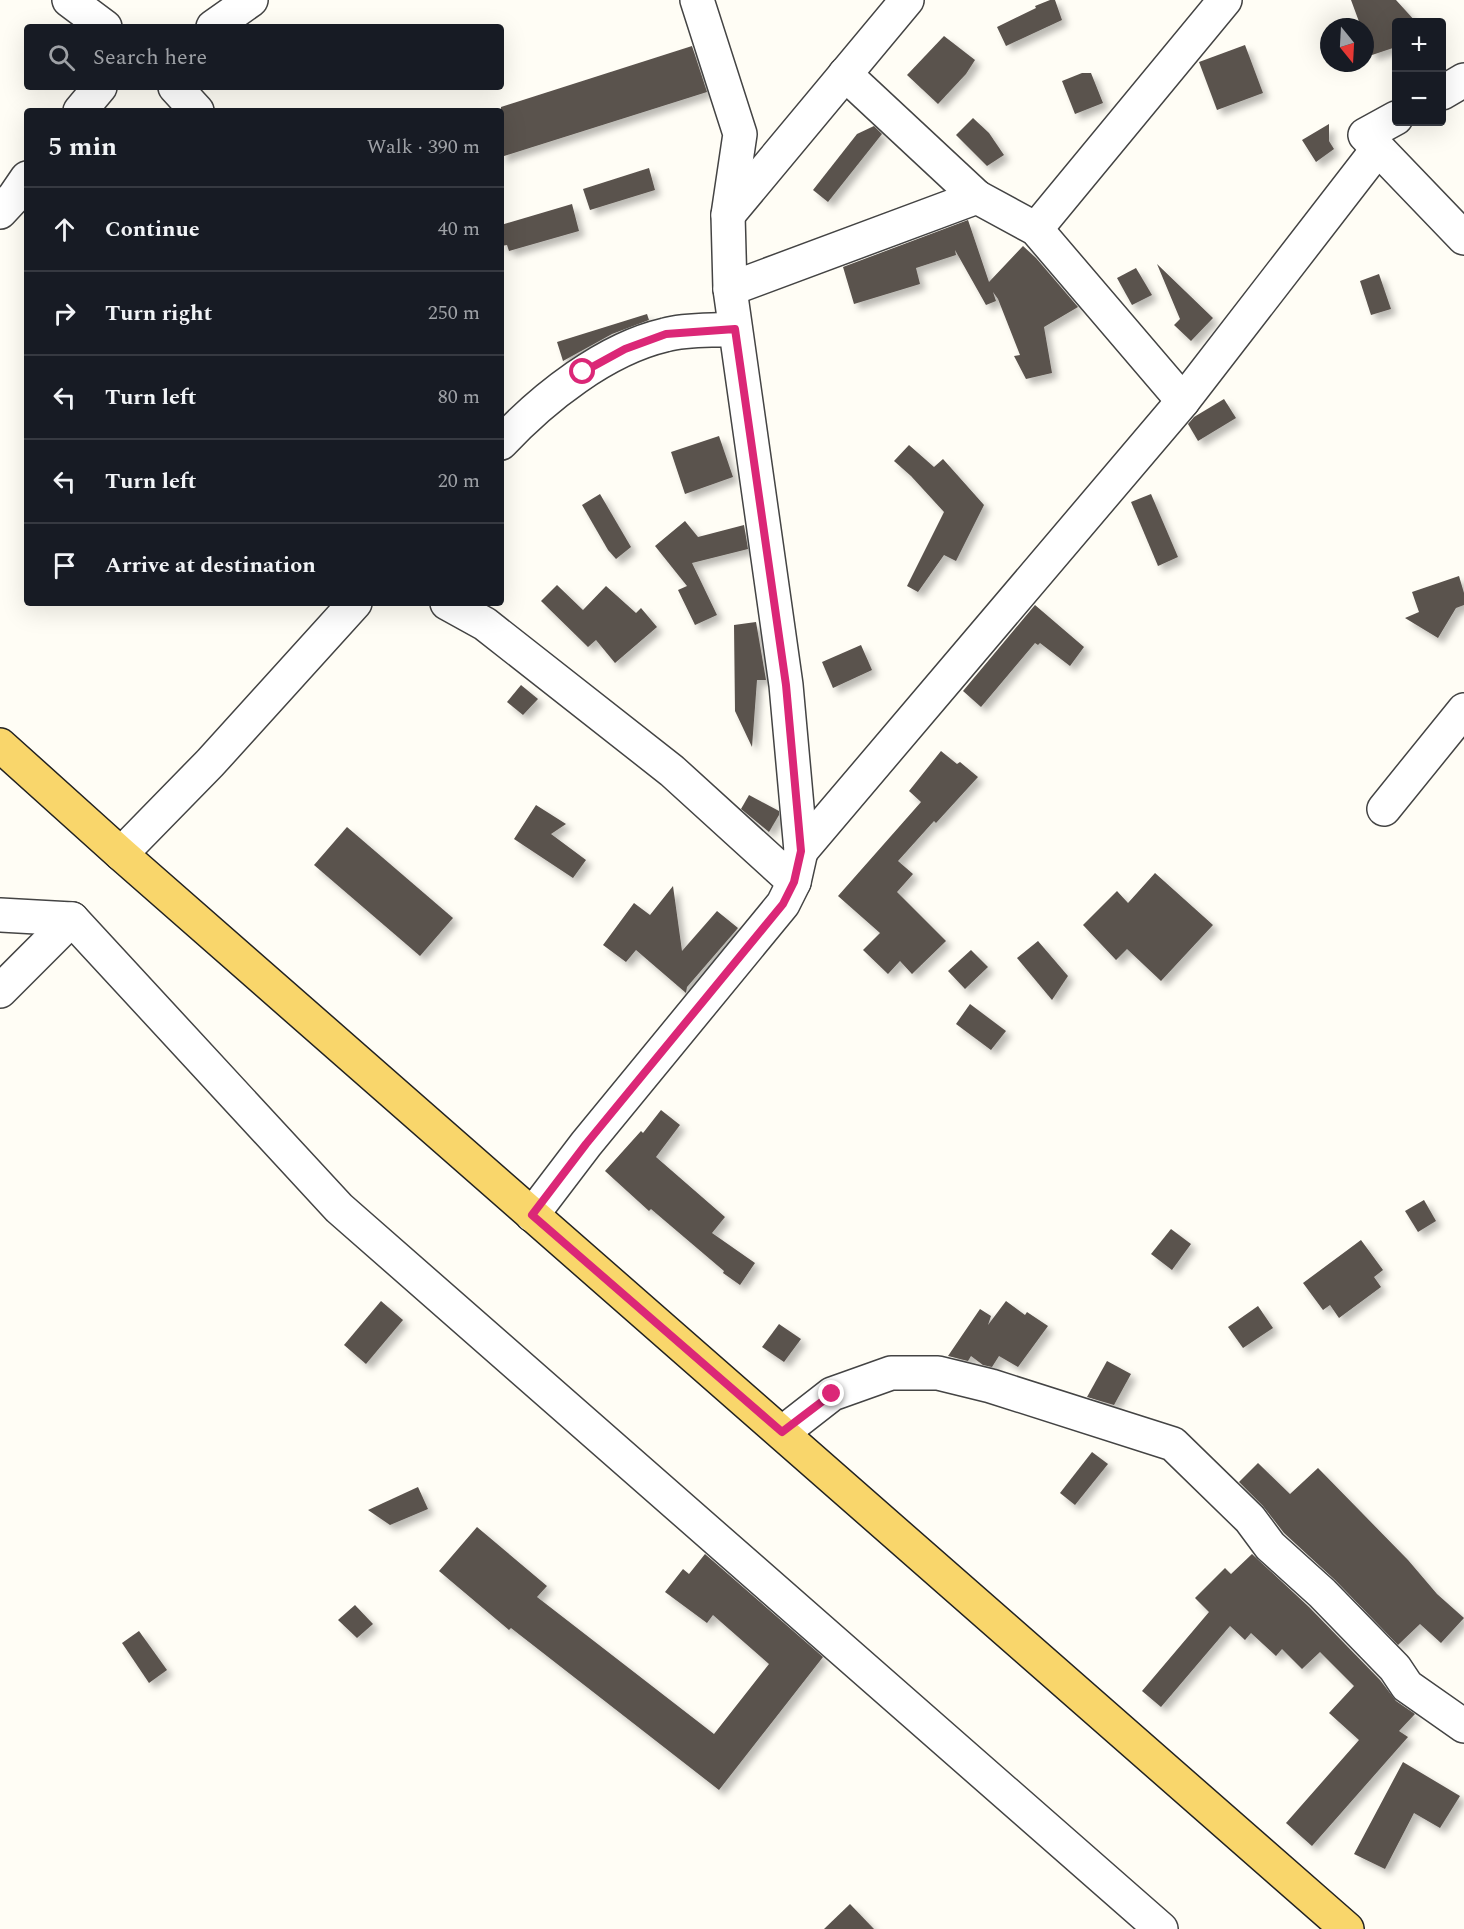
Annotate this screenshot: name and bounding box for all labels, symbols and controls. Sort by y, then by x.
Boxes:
north arrow [1320,18,1374,72]
map controls [1392,18,1446,126]
button: + [1392,18,1446,72]
search box [24,24,504,90]
icon: search [45,41,78,74]
text: Search here [93,41,207,74]
button: − [1392,72,1446,126]
text: 5 min [48,127,117,167]
text: Walk · 390 m [367,132,480,162]
icon: ahead [48,213,81,246]
text: Continue [105,213,200,246]
text: 40 m [438,214,480,244]
icon: right [48,297,81,330]
text: Turn right [105,297,212,330]
text: 250 m [428,298,480,328]
route start [569,358,595,384]
icon: left [48,381,81,414]
text: Turn left [105,381,197,414]
text: 80 m [438,382,480,412]
icon: left [48,465,81,498]
text: Turn left [105,465,197,498]
text: 20 m [438,466,480,496]
icon: arrive [48,549,81,582]
text: Arrive at destination [105,549,316,582]
route end [818,1380,844,1406]

